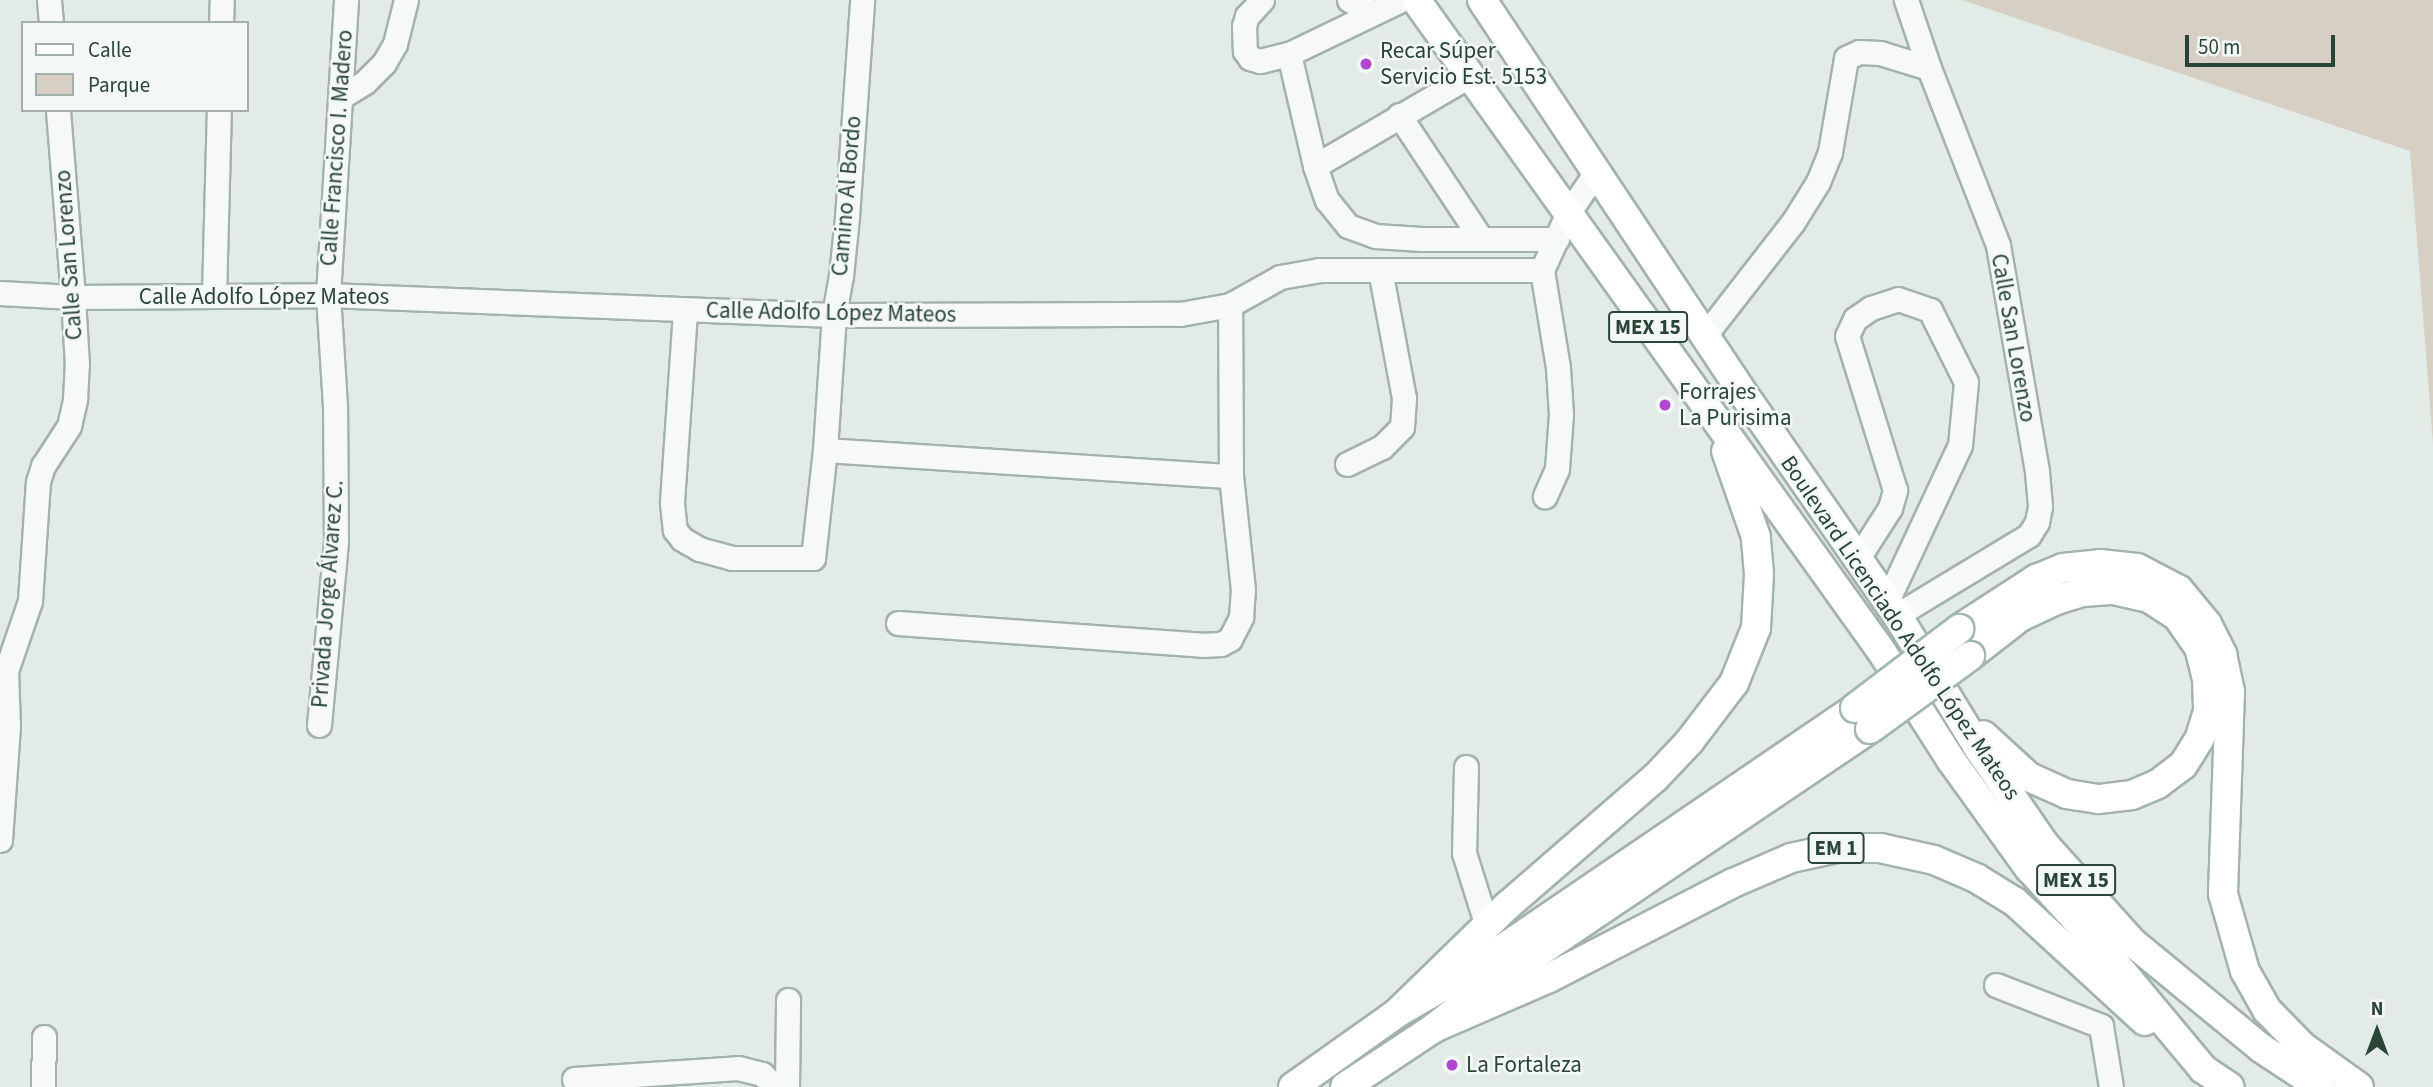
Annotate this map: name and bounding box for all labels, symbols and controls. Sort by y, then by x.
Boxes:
legend [21,21,248,112]
scale bar [2188,21,2338,65]
street label: Calle Francisco I. Madero [315,29,359,267]
text: 50 m [2198,32,2240,62]
text: Calle [88,35,132,65]
place label: Recar Súper Servicio Est. 5153 [1380,37,1547,91]
marker: Recar Súper Servicio Est. 5153 [1358,56,1374,72]
text: Parque [88,70,150,100]
street label: Camino Al Bordo [826,115,868,277]
street label: Calle San Lorenzo [49,169,89,341]
street label: Calle San Lorenzo [1985,252,2041,424]
street label: Calle Adolfo López Mateos [139,283,389,311]
street label: Calle Adolfo López Mateos [706,297,956,329]
road number: MEX 15 [1608,310,1688,344]
place label: Forrajes La Purisima [1679,378,1791,432]
marker: Forrajes La Purisima [1657,397,1673,413]
street label: Boulevard Licenciado Adolfo López Mateos [1774,451,2026,805]
street label: Privada Jorge Álvarez C. [306,479,350,709]
road number: EM 1 [1806,830,1866,866]
road number: MEX 15 [2036,862,2116,898]
north arrow [2342,996,2412,1066]
text: N [2371,996,2383,1023]
place label: La Fortaleza [1466,1051,1582,1079]
marker: La Fortaleza [1444,1057,1460,1073]

